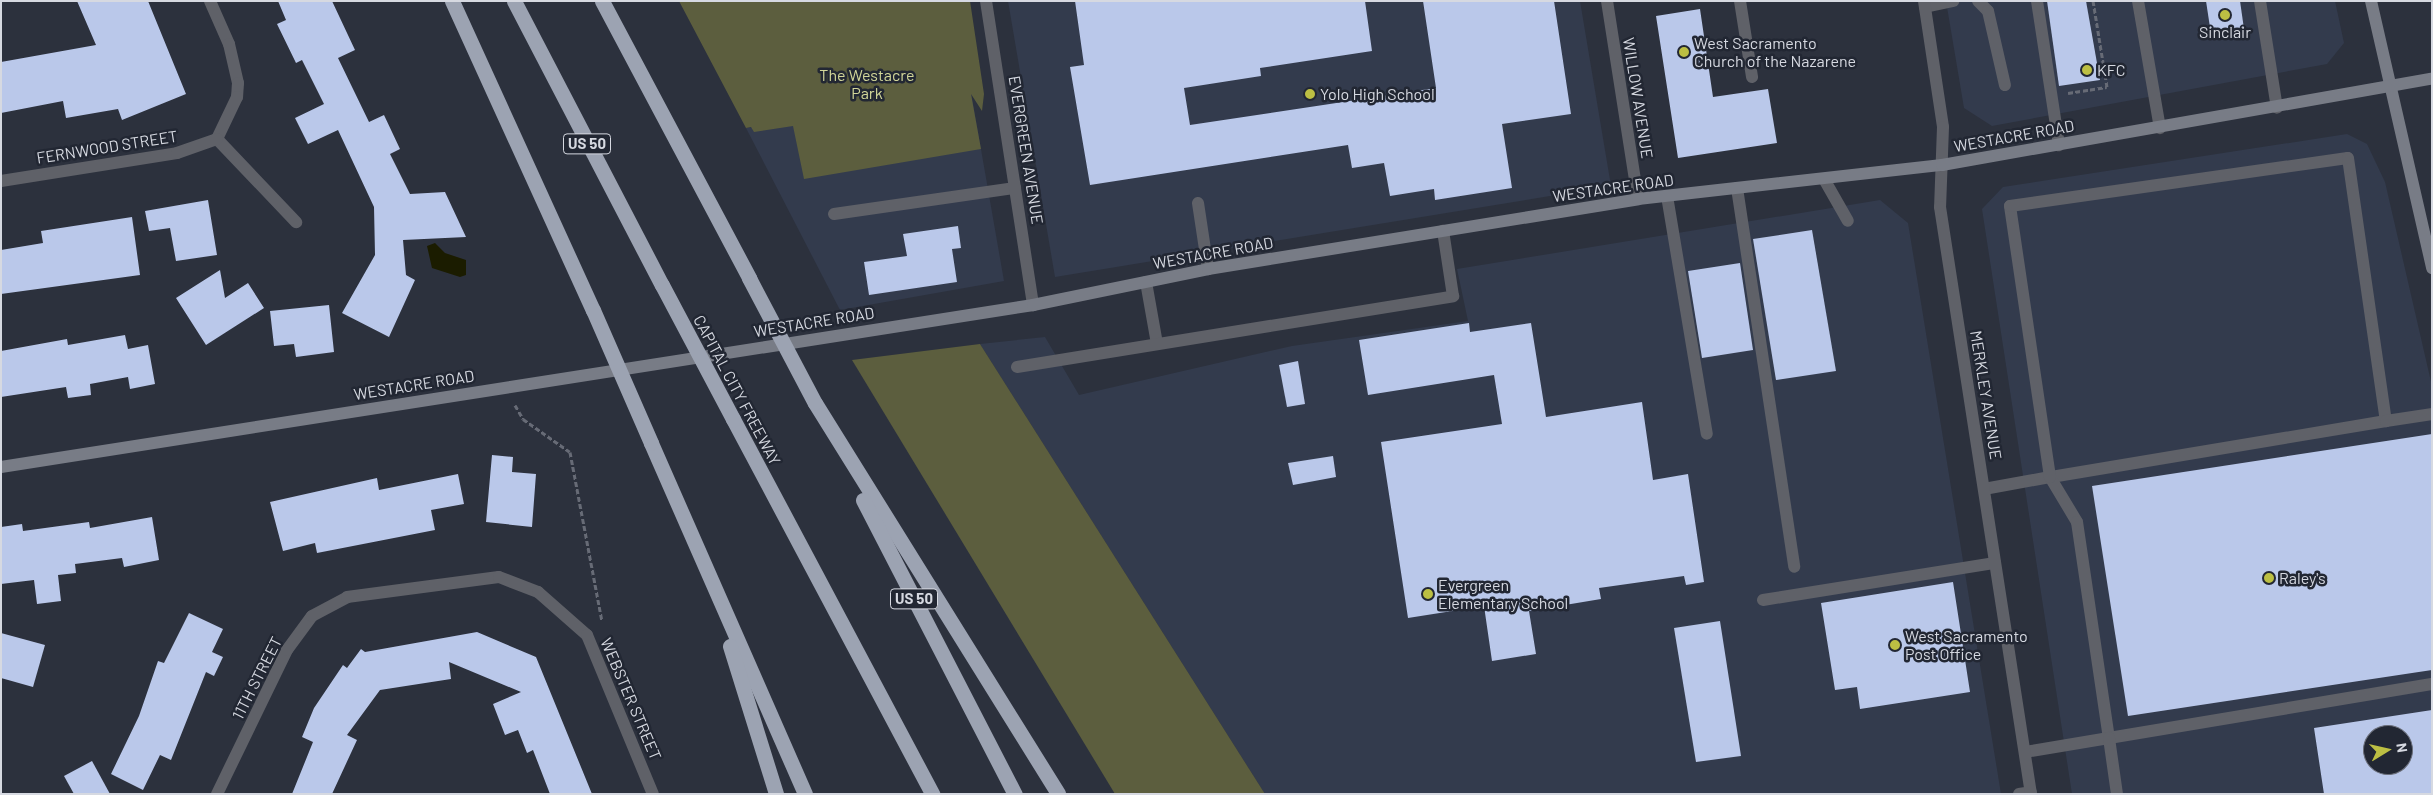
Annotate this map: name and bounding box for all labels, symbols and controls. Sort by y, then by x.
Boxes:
marker: Sinclair [2219,9,2231,21]
place label: Sinclair [2199,22,2251,42]
place label: West Sacramento Church of the Nazarene [1694,33,1856,71]
street label: WILLOW AVENUE [1619,36,1657,160]
marker: West Sacramento Church of the Nazarene [1678,46,1690,58]
place label: KFC [2097,60,2126,80]
marker: KFC [2081,64,2093,76]
park label: The Westacre Park [819,65,915,103]
street label: EVERGREEN AVENUE [1005,74,1047,226]
place label: Yolo High School [1320,84,1435,104]
marker: Yolo High School [1304,88,1316,100]
street label: WESTACRE ROAD [1952,116,2076,156]
street label: FERNWOOD STREET [35,126,179,168]
road number: US 50 [562,132,612,156]
street label: WESTACRE ROAD [1551,170,1675,206]
street label: WESTACRE ROAD [1151,233,1275,273]
street label: WESTACRE ROAD [752,303,876,341]
street label: CAPITAL CITY FREEWAY [689,312,785,468]
street label: MERKLEY AVENUE [1966,329,2006,461]
street label: WESTACRE ROAD [352,366,476,404]
place label: Raley's [2279,568,2326,588]
marker: Raley's [2263,572,2275,584]
place label: Evergreen Elementary School [1438,575,1568,613]
road number: US 50 [889,586,939,612]
marker: Evergreen Elementary School [1422,588,1434,600]
place label: West Sacramento Post Office [1905,626,2028,664]
street label: 11TH STREET [228,633,286,723]
street label: WEBSTER STREET [597,635,665,763]
marker: West Sacramento Post Office [1889,639,1901,651]
north arrow [2363,725,2413,775]
text: N [2393,742,2411,754]

